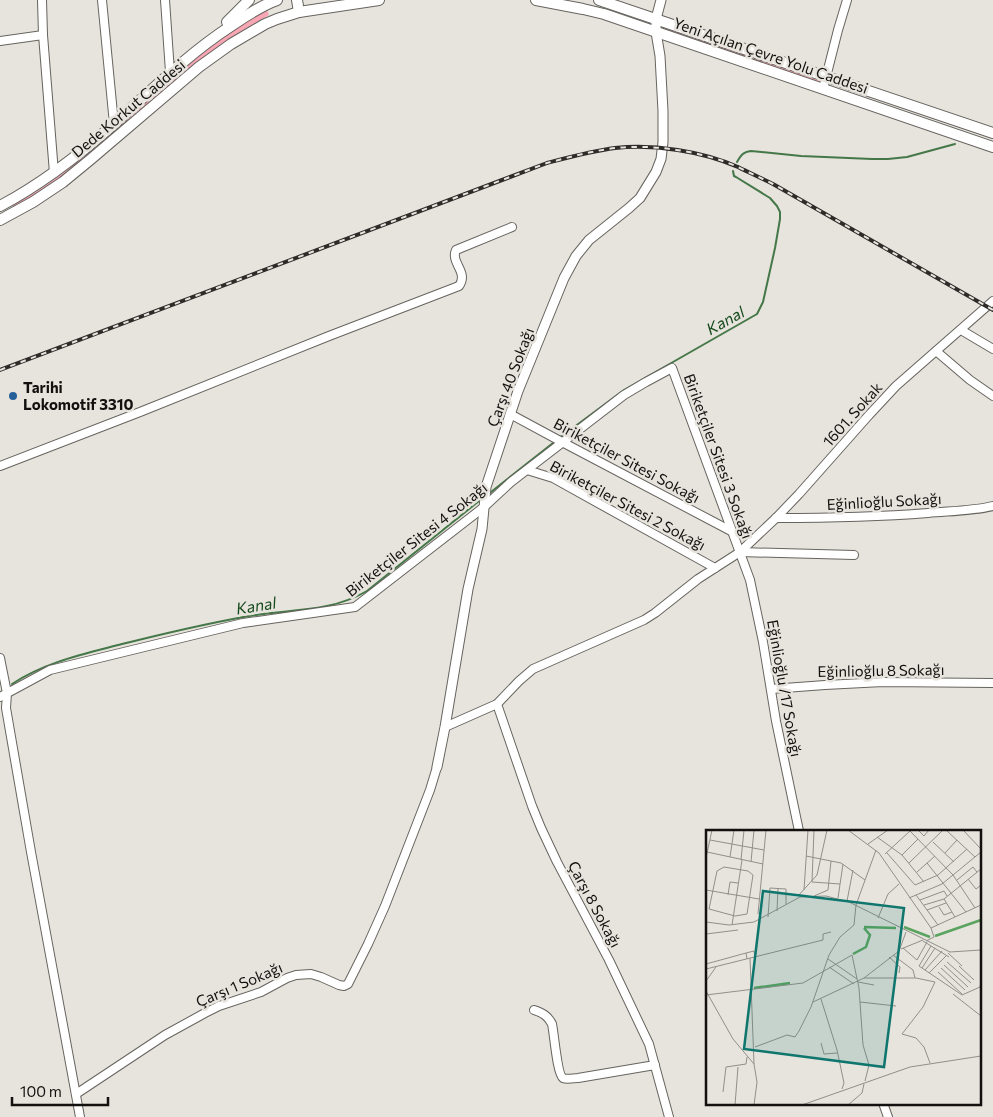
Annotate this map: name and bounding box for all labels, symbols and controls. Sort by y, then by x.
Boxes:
street label: Yeni Açılan Çevre Yolu Caddesi [671,13,871,97]
street label: Dede Korkut Caddesi [68,55,188,161]
water label: Kanal [703,301,748,338]
street label: Çarşı 40 Sokağı [483,325,537,429]
street label: Biriketçiler Sitesi 3 Sokağı [681,371,757,541]
place label: Tarihi Lokomotif 3310 [23,378,134,413]
street label: 1601. Sokak [819,378,885,450]
marker: Tarihi Lokomotif 3310 [7,390,19,402]
street label: Biriketçiler Sitesi Sokağı [551,414,703,506]
street label: Biriketçiler Sitesi 2 Sokağı [547,456,709,554]
street label: Biriketçiler Sitesi 4 Sokağı [342,478,490,600]
street label: Eğinlioğlu Sokağı [826,489,942,513]
water label: Kanal [234,592,279,618]
street label: Eğinlioğlu /17 Sokağı [764,618,806,758]
street label: Eğinlioğlu 8 Sokağı [817,660,945,680]
inset map [706,830,980,1104]
street label: Çarşı 8 Sokağı [565,858,625,950]
street label: Çarşı 1 Sokağı [193,958,285,1010]
scale bar [12,1074,109,1106]
text: 100 m [20,1082,62,1100]

